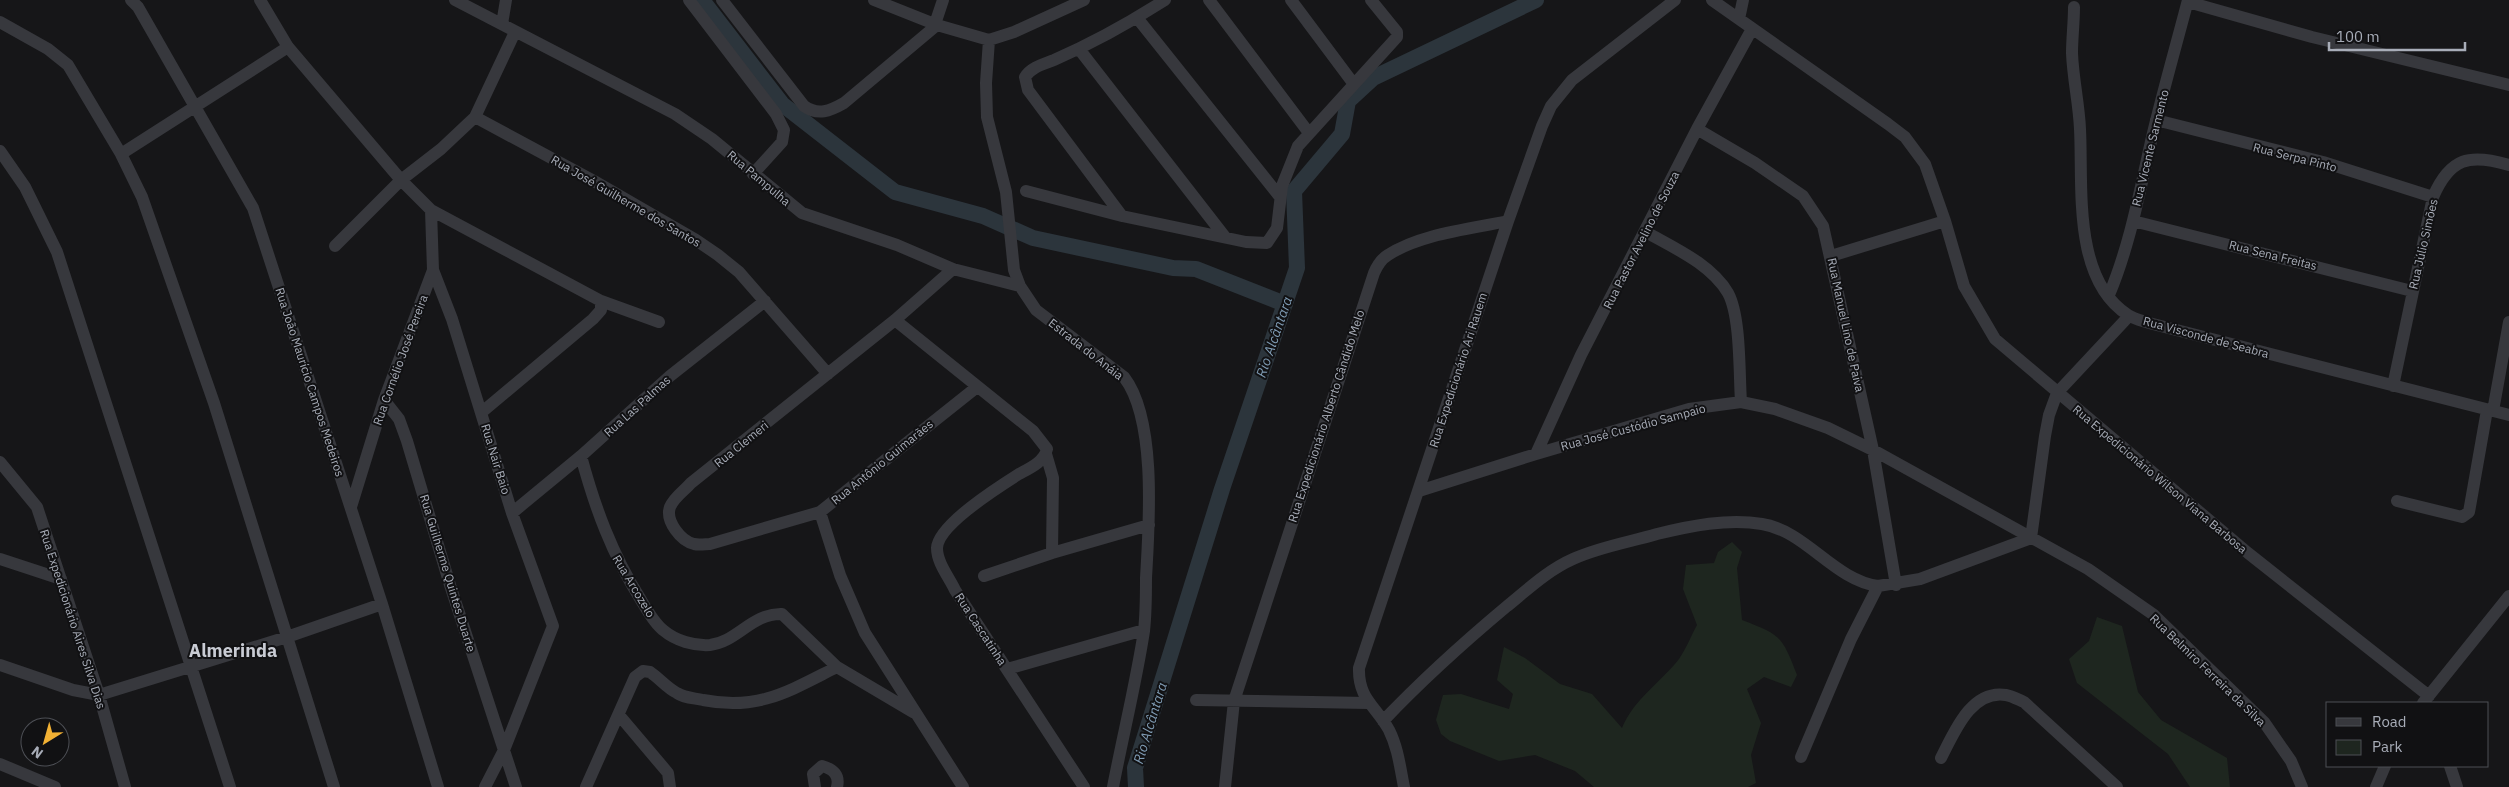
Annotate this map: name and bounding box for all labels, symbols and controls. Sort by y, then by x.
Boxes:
scale bar [2329,20,2465,52]
text: 100 m [2336,27,2380,46]
street label: Rua Vicente Sarmento [2128,88,2172,208]
street label: Rua Serpa Pinto [2252,139,2339,175]
street label: Rua Pampulha [724,147,794,209]
street label: Rua José Guilherme dos Santos [549,152,704,250]
street label: Rua Pastor Avelino de Souza [1600,168,1683,311]
street label: Rua Júlio Simões [2405,197,2441,291]
street label: Rua Sena Freitas [2227,237,2319,273]
street label: Rua Manuel Lino de Paiva [1824,257,1868,394]
street label: Rua João Maurício Campos Medeiros [272,286,348,479]
street label: Rua Expedicionário Ari Rauem [1426,291,1490,449]
street label: Rua Cornélio José Pereira [369,292,431,427]
water label: Rio Alcântara [1252,294,1296,380]
street label: Rua Expedicionário Alberto Cândido Melo [1285,308,1368,524]
street label: Rua Visconde de Seabra [2141,313,2271,361]
street label: Estrada do Anáia [1046,315,1127,383]
street label: Rua Las Palmas [601,372,673,440]
street label: Rua José Custódio Sampaio [1559,400,1707,454]
street label: Rua Expedicionário Wilson Viana Barbosa [2070,402,2251,557]
street label: Rua Antônio Guimarães [828,416,936,508]
street label: Rua Clemeri [711,418,771,470]
street label: Rua Nair Baio [478,422,514,496]
street label: Rua Guilherme Quintes Duarte [417,492,479,654]
street label: Rua Expedicionário Aires Silva Dias [37,527,109,711]
street label: Rua Arcozelo [609,552,659,620]
street label: Rua Cascatinha [952,590,1010,668]
street label: Rua Belmiro Ferreira da Silva [2147,611,2269,730]
district label: Almerinda [189,639,277,662]
water label: Rio Alcântara [1129,680,1171,766]
legend [2326,702,2489,767]
text: Road [2372,712,2407,731]
north arrow [20,717,70,767]
text: Park [2372,737,2402,756]
text: N [28,742,47,763]

